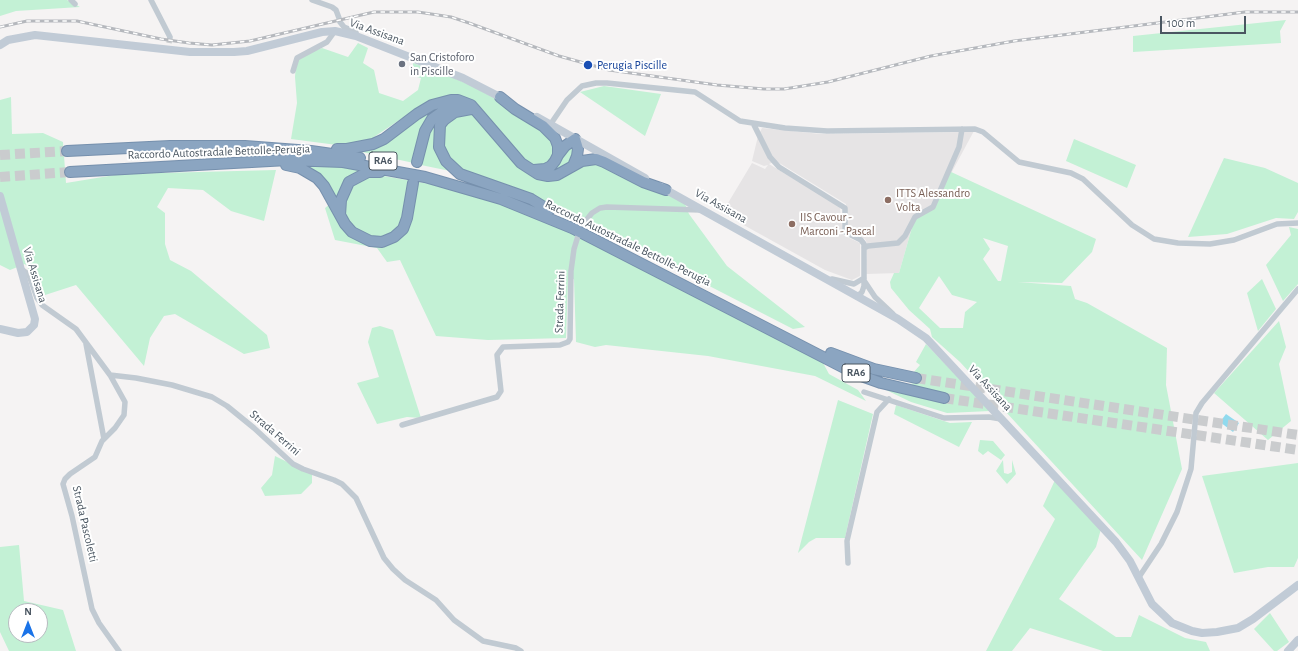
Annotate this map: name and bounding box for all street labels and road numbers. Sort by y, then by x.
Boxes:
street label: Via Assisana [348,15,406,49]
street label: Raccordo Autostradale Bettolle-Perugia [127,142,311,162]
road number: RA6 [369,152,397,170]
street label: Via Assisana [692,186,750,226]
street label: Raccordo Autostradale Bettolle-Perugia [543,196,713,290]
street label: Via Assisana [20,245,50,305]
street label: Strada Ferrini [552,270,568,334]
street label: Via Assisana [965,362,1015,414]
road number: RA6 [842,364,870,382]
street label: Strada Ferrini [247,407,303,459]
street label: Strada Pascoletti [69,484,101,564]

